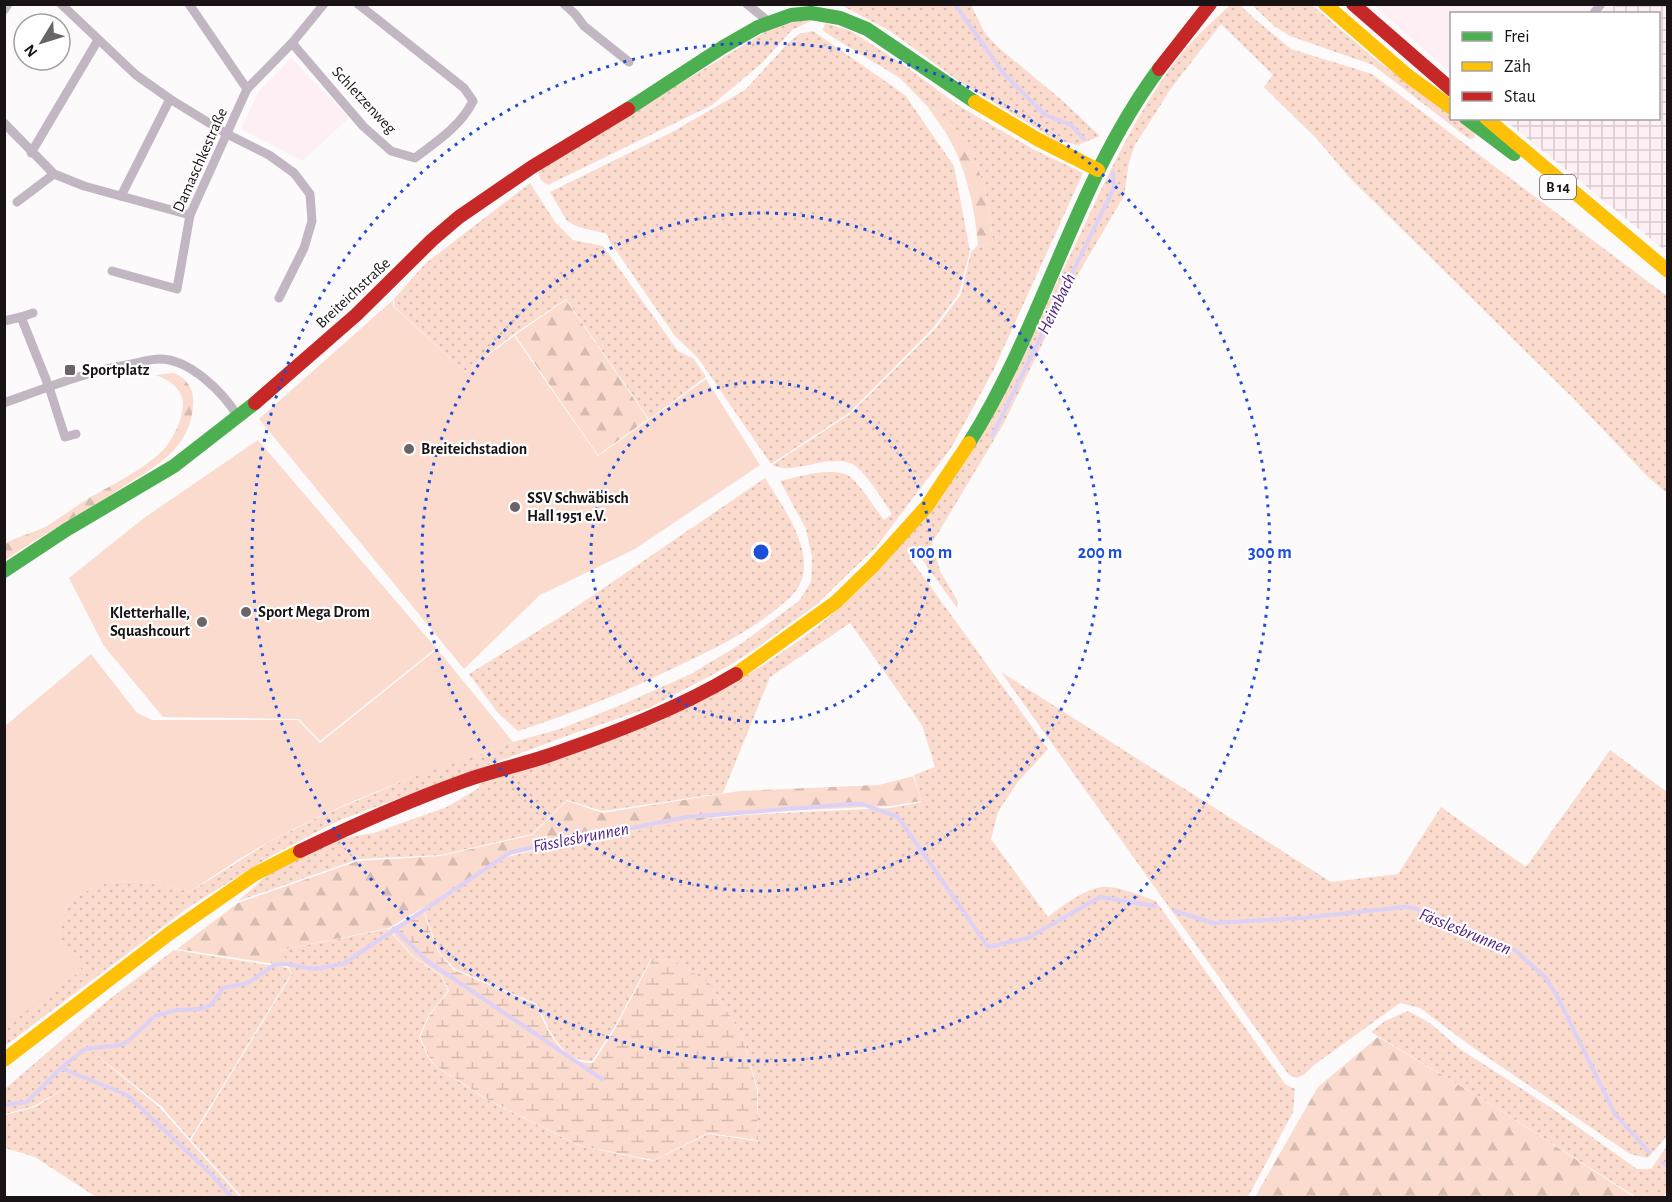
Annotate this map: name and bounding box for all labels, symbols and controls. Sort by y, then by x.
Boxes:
north arrow [12,12,72,72]
legend [1450,12,1660,120]
text: Frei [1504,28,1530,46]
text: N [21,41,41,60]
text: Zäh [1504,58,1531,76]
street label: Schletzenweg [329,63,399,137]
text: Stau [1504,88,1536,106]
street label: Damaschkestraße [170,105,230,215]
road number: B 14 [1540,175,1576,199]
street label: Breiteichstraße [313,255,393,331]
water label: Heimbach [1035,271,1079,337]
place label: Sportplatz [82,362,150,378]
marker: Sportplatz [63,363,77,377]
place label: Breiteichstadion [421,441,527,457]
marker: Breiteichstadion [402,442,416,456]
place label: SSV Schwäbisch Hall 1951 e.V. [527,490,629,524]
marker: SSV Schwäbisch Hall 1951 e.V. [508,500,522,514]
centre of rings [751,542,771,562]
text: 100 m [910,544,952,562]
text: 200 m [1078,544,1122,562]
text: 300 m [1248,544,1292,562]
place label: Sport Mega Drom [258,604,370,620]
place label: Kletterhalle, Squashcourt [110,605,191,639]
marker: Sport Mega Drom [239,605,253,619]
marker: Kletterhalle, Squashcourt [195,615,209,629]
water label: Fässlesbrunnen [531,820,631,856]
water label: Fässlesbrunnen [1416,905,1514,959]

